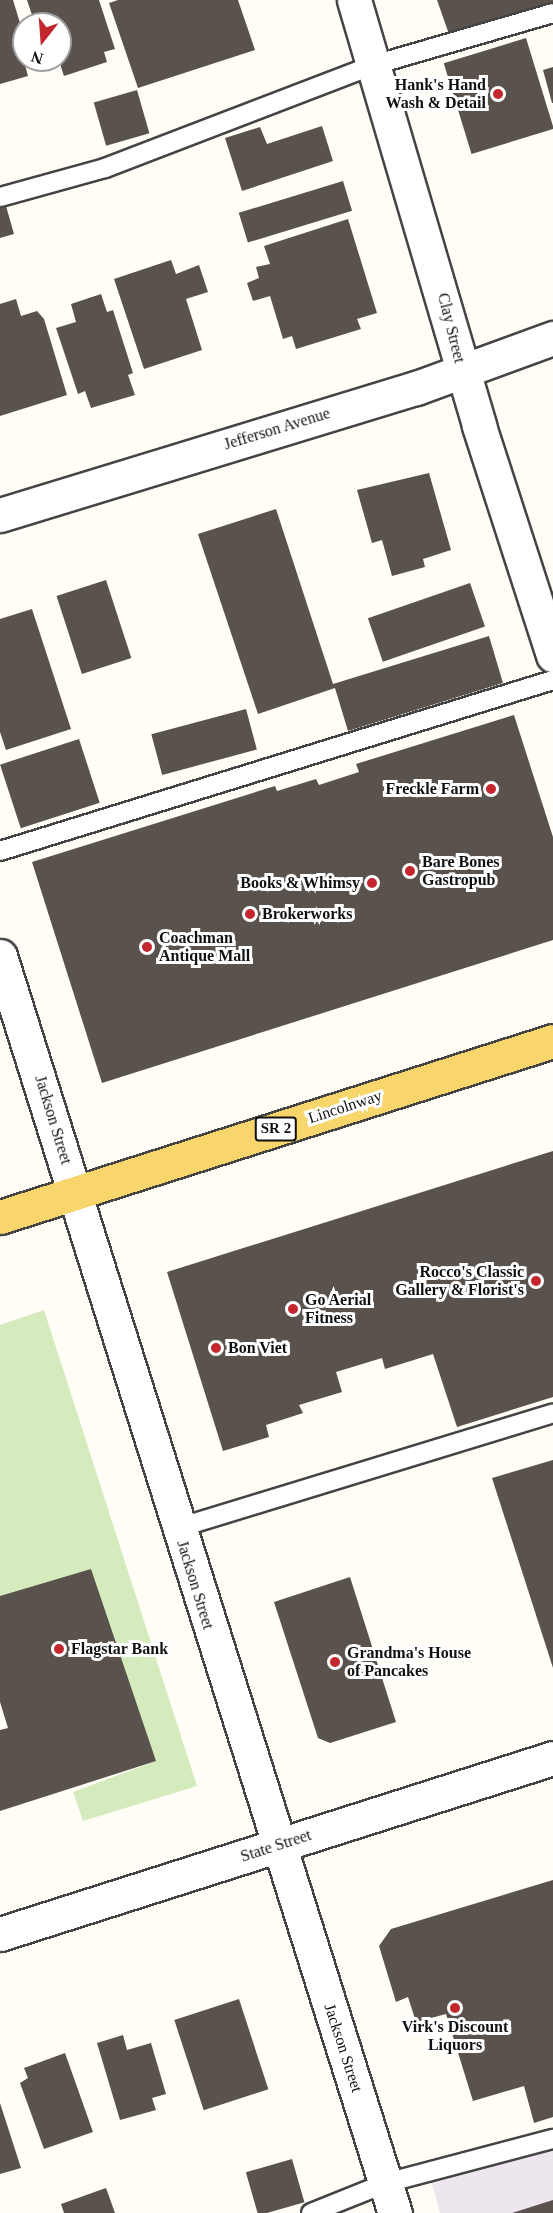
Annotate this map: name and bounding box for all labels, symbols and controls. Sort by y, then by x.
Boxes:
north arrow [12,12,72,72]
text: N [29,48,45,68]
place label: Hank's Hand Wash & Detail [386,75,486,113]
marker: Hank's Hand Wash & Detail [491,87,505,101]
street label: Clay Street [433,291,469,365]
street label: Jefferson Avenue [221,404,333,454]
place label: Freckle Farm [386,779,479,799]
marker: Freckle Farm [484,782,498,796]
place label: Bare Bones Gastropub [422,852,499,890]
marker: Bare Bones Gastropub [403,864,417,878]
place label: Books & Whimsy [240,873,360,893]
marker: Books & Whimsy [365,876,379,890]
place label: Brokerworks [262,904,352,924]
marker: Brokerworks [243,907,257,921]
place label: Coachman Antique Mall [159,928,250,966]
marker: Coachman Antique Mall [140,940,154,954]
street label: Jackson Street [30,1073,76,1167]
street label: Lincolnway [306,1086,384,1128]
road number: SR 2 [254,1117,298,1141]
place label: Rocco's Classic Gallery & Florist's [395,1262,524,1300]
marker: Rocco's Classic Gallery & Florist's [529,1274,543,1288]
place label: Go Aerial Fitness [305,1290,372,1328]
marker: Go Aerial Fitness [286,1302,300,1316]
place label: Bon Viet [228,1338,287,1358]
marker: Bon Viet [209,1341,223,1355]
street label: Jackson Street [172,1538,218,1632]
place label: Flagstar Bank [71,1639,168,1659]
marker: Flagstar Bank [52,1642,66,1656]
place label: Grandma's House of Pancakes [347,1643,471,1681]
marker: Grandma's House of Pancakes [328,1655,342,1669]
street label: State Street [238,1826,314,1866]
street label: Jackson Street [320,2001,366,2095]
marker: Virk's Discount Liquors [448,2001,462,2015]
place label: Virk's Discount Liquors [402,2017,508,2055]

